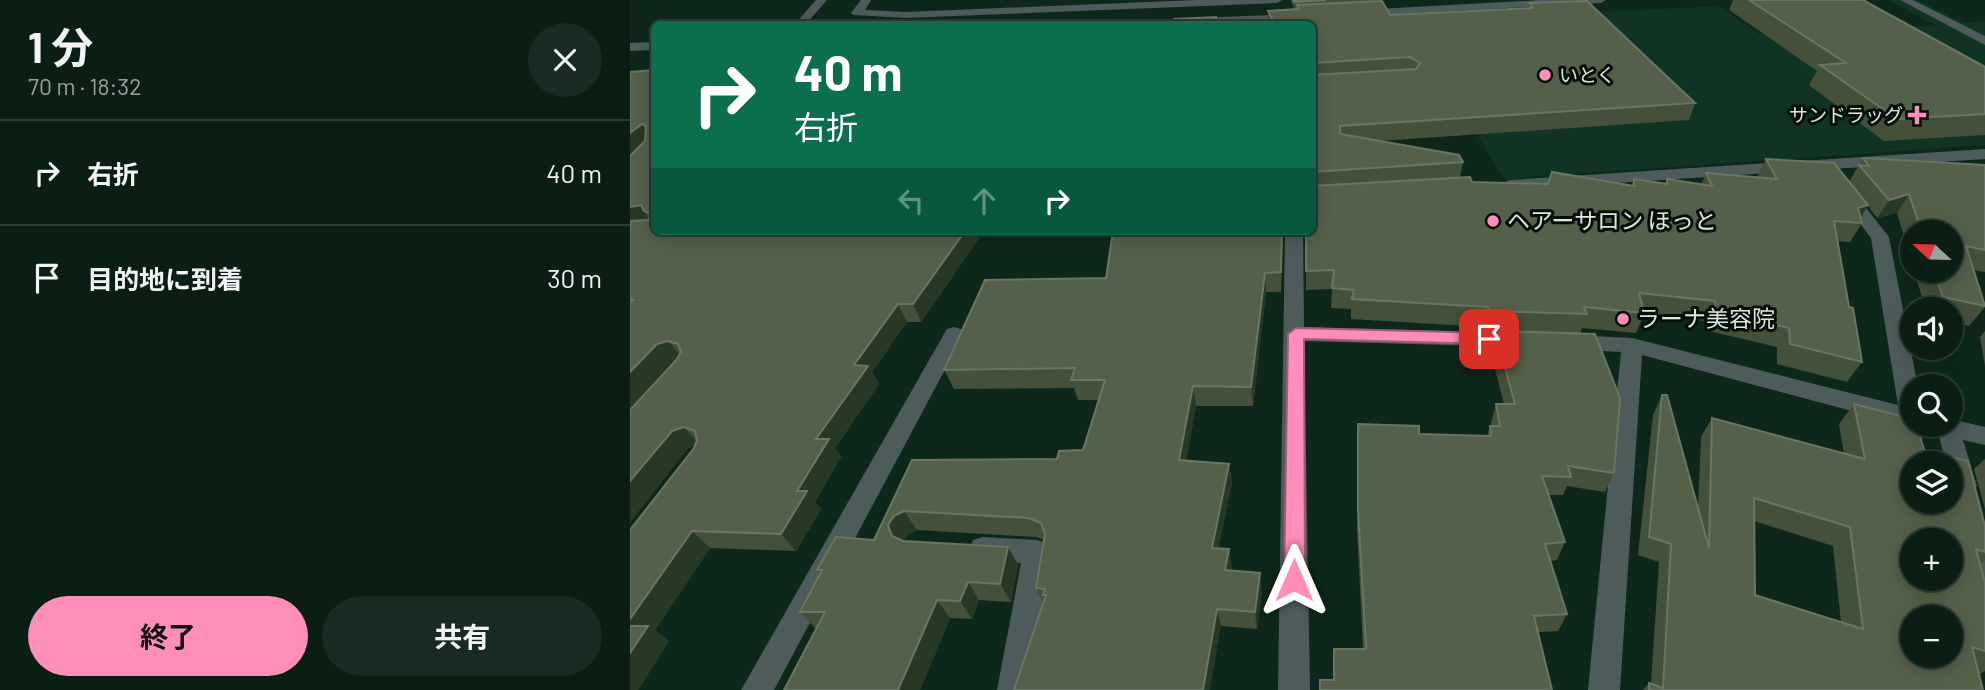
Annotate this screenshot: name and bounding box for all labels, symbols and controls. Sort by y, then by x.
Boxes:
text: 1 分 [28,21,93,71]
button: close [528,23,602,97]
text: 40 m [794,42,902,101]
icon: right [679,49,770,140]
place label: いとく [1559,63,1615,86]
marker: いとく [1537,67,1553,83]
text: 70 m · 18:32 [28,72,142,100]
place label: サンドラッグ [1789,103,1903,126]
text: 右折 [794,107,858,145]
marker: サンドラッグ [1909,107,1925,123]
icon: right [28,154,66,192]
text: 40 m [546,157,602,188]
text: 右折 [87,158,139,189]
icon: left [892,182,930,220]
icon: ahead [965,182,1003,220]
icon: right [1038,182,1076,220]
place label: ヘアーサロン ほっと [1507,206,1717,234]
marker: ヘアーサロン ほっと [1485,213,1501,229]
north arrow [1900,220,1964,284]
map controls [1900,220,1963,668]
icon: arrive [28,259,66,297]
text: 30 m [547,262,602,293]
text: 目的地に到着 [87,263,243,294]
button: sound [1900,297,1963,360]
place label: ラーナ美容院 [1637,304,1775,332]
pin [1459,309,1519,369]
marker: ラーナ美容院 [1615,311,1631,327]
icon: arrive [1470,320,1508,358]
button: search [1900,374,1963,437]
button: layers [1900,451,1963,514]
button: + [1900,528,1963,591]
position arrow [1257,543,1331,617]
button: 終了 [28,596,308,676]
button: 共有 [322,596,602,676]
button: − [1900,605,1963,668]

